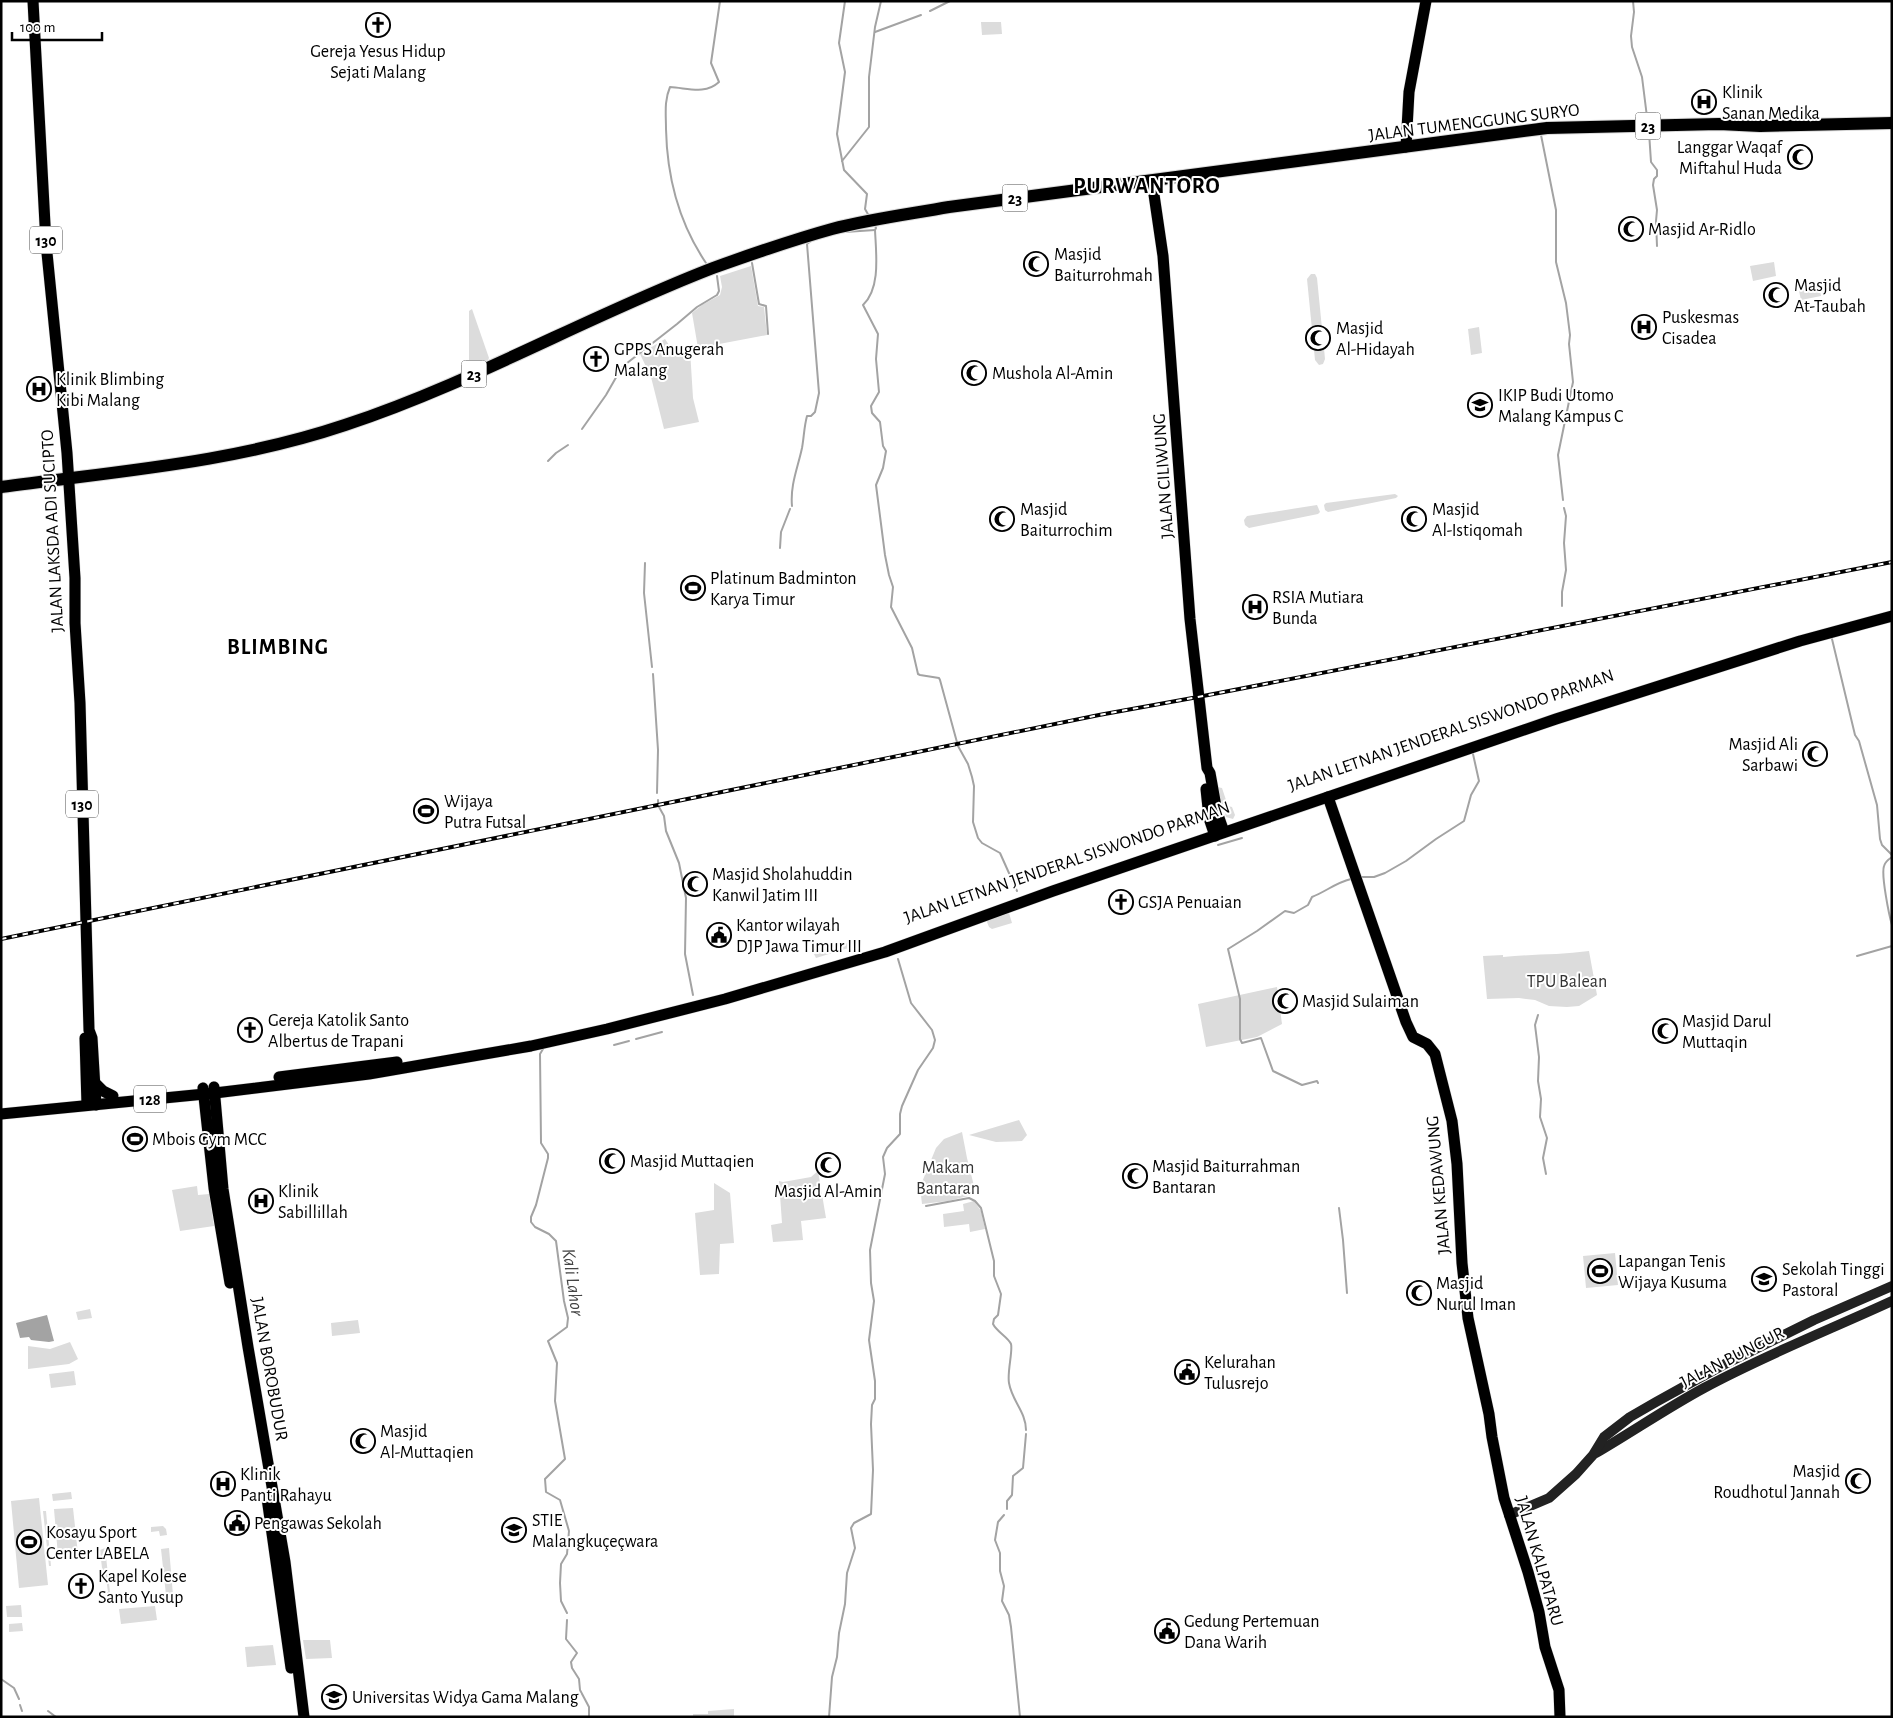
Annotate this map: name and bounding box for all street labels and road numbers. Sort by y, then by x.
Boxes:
street label: JALAN TUMENGGUNG SURYO [1368,101,1581,145]
road number: 23 [1636,112,1660,140]
road number: 23 [1002,184,1028,212]
road number: 130 [30,226,62,254]
road number: 23 [462,360,486,388]
street label: JALAN CILIWUNG [1151,413,1177,539]
street label: JALAN LAKSDA ADI SUCIPTO [39,429,67,633]
street label: JALAN LETNAN JENDERAL SISWONDO PARMAN [1286,667,1616,795]
road number: 130 [66,791,98,818]
street label: JALAN LETNAN JENDERAL SISWONDO PARMAN [902,799,1232,927]
road number: 128 [134,1086,166,1112]
street label: JALAN KEDAWUNG [1424,1115,1454,1255]
street label: JALAN BOROBUDUR [248,1296,290,1442]
street label: JALAN BUNGUR [1678,1324,1787,1392]
street label: JALAN KALPATARU [1512,1494,1566,1628]

